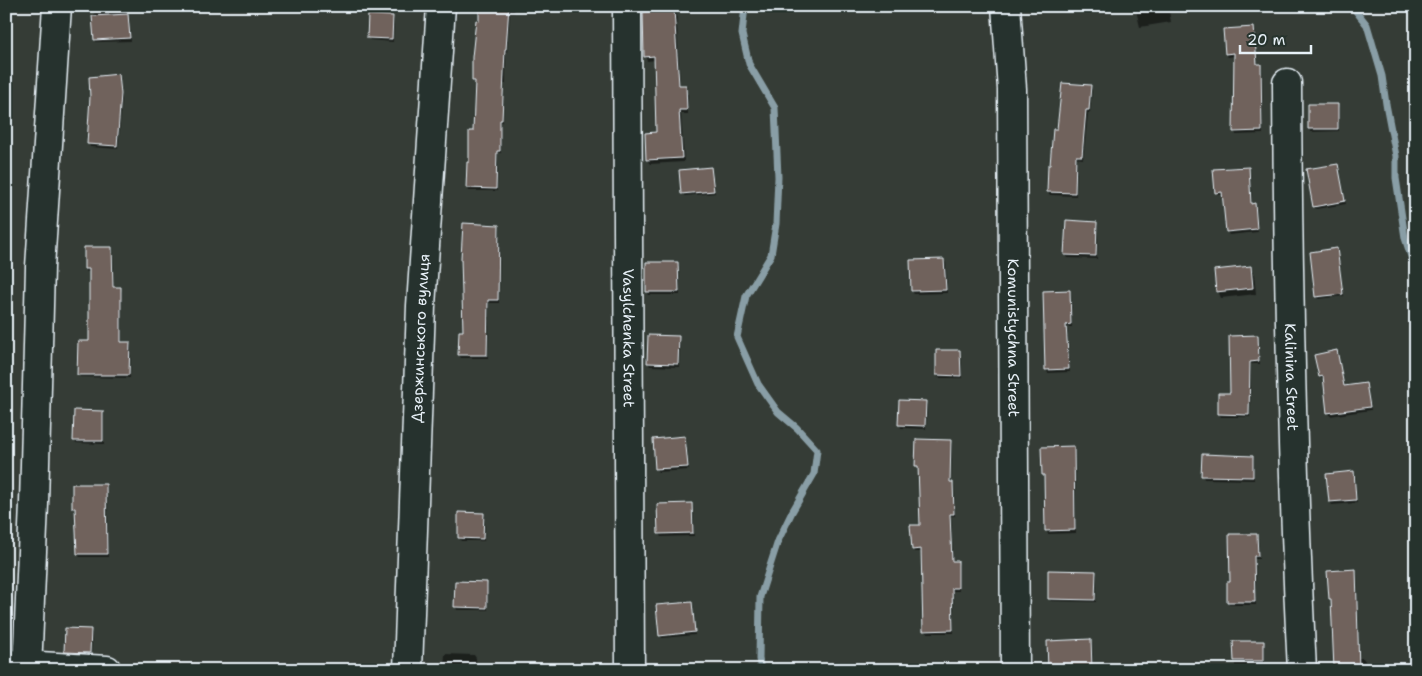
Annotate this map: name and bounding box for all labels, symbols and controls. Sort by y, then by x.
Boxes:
scale bar [1240,22,1311,54]
text: 20 m [1247,30,1286,50]
street label: Дзержинського вулиця [407,253,434,423]
street label: Komunistychna Street [1003,258,1024,417]
street label: Vasylchenka Street [618,268,639,408]
street label: Kalinina Street [1280,323,1303,431]

